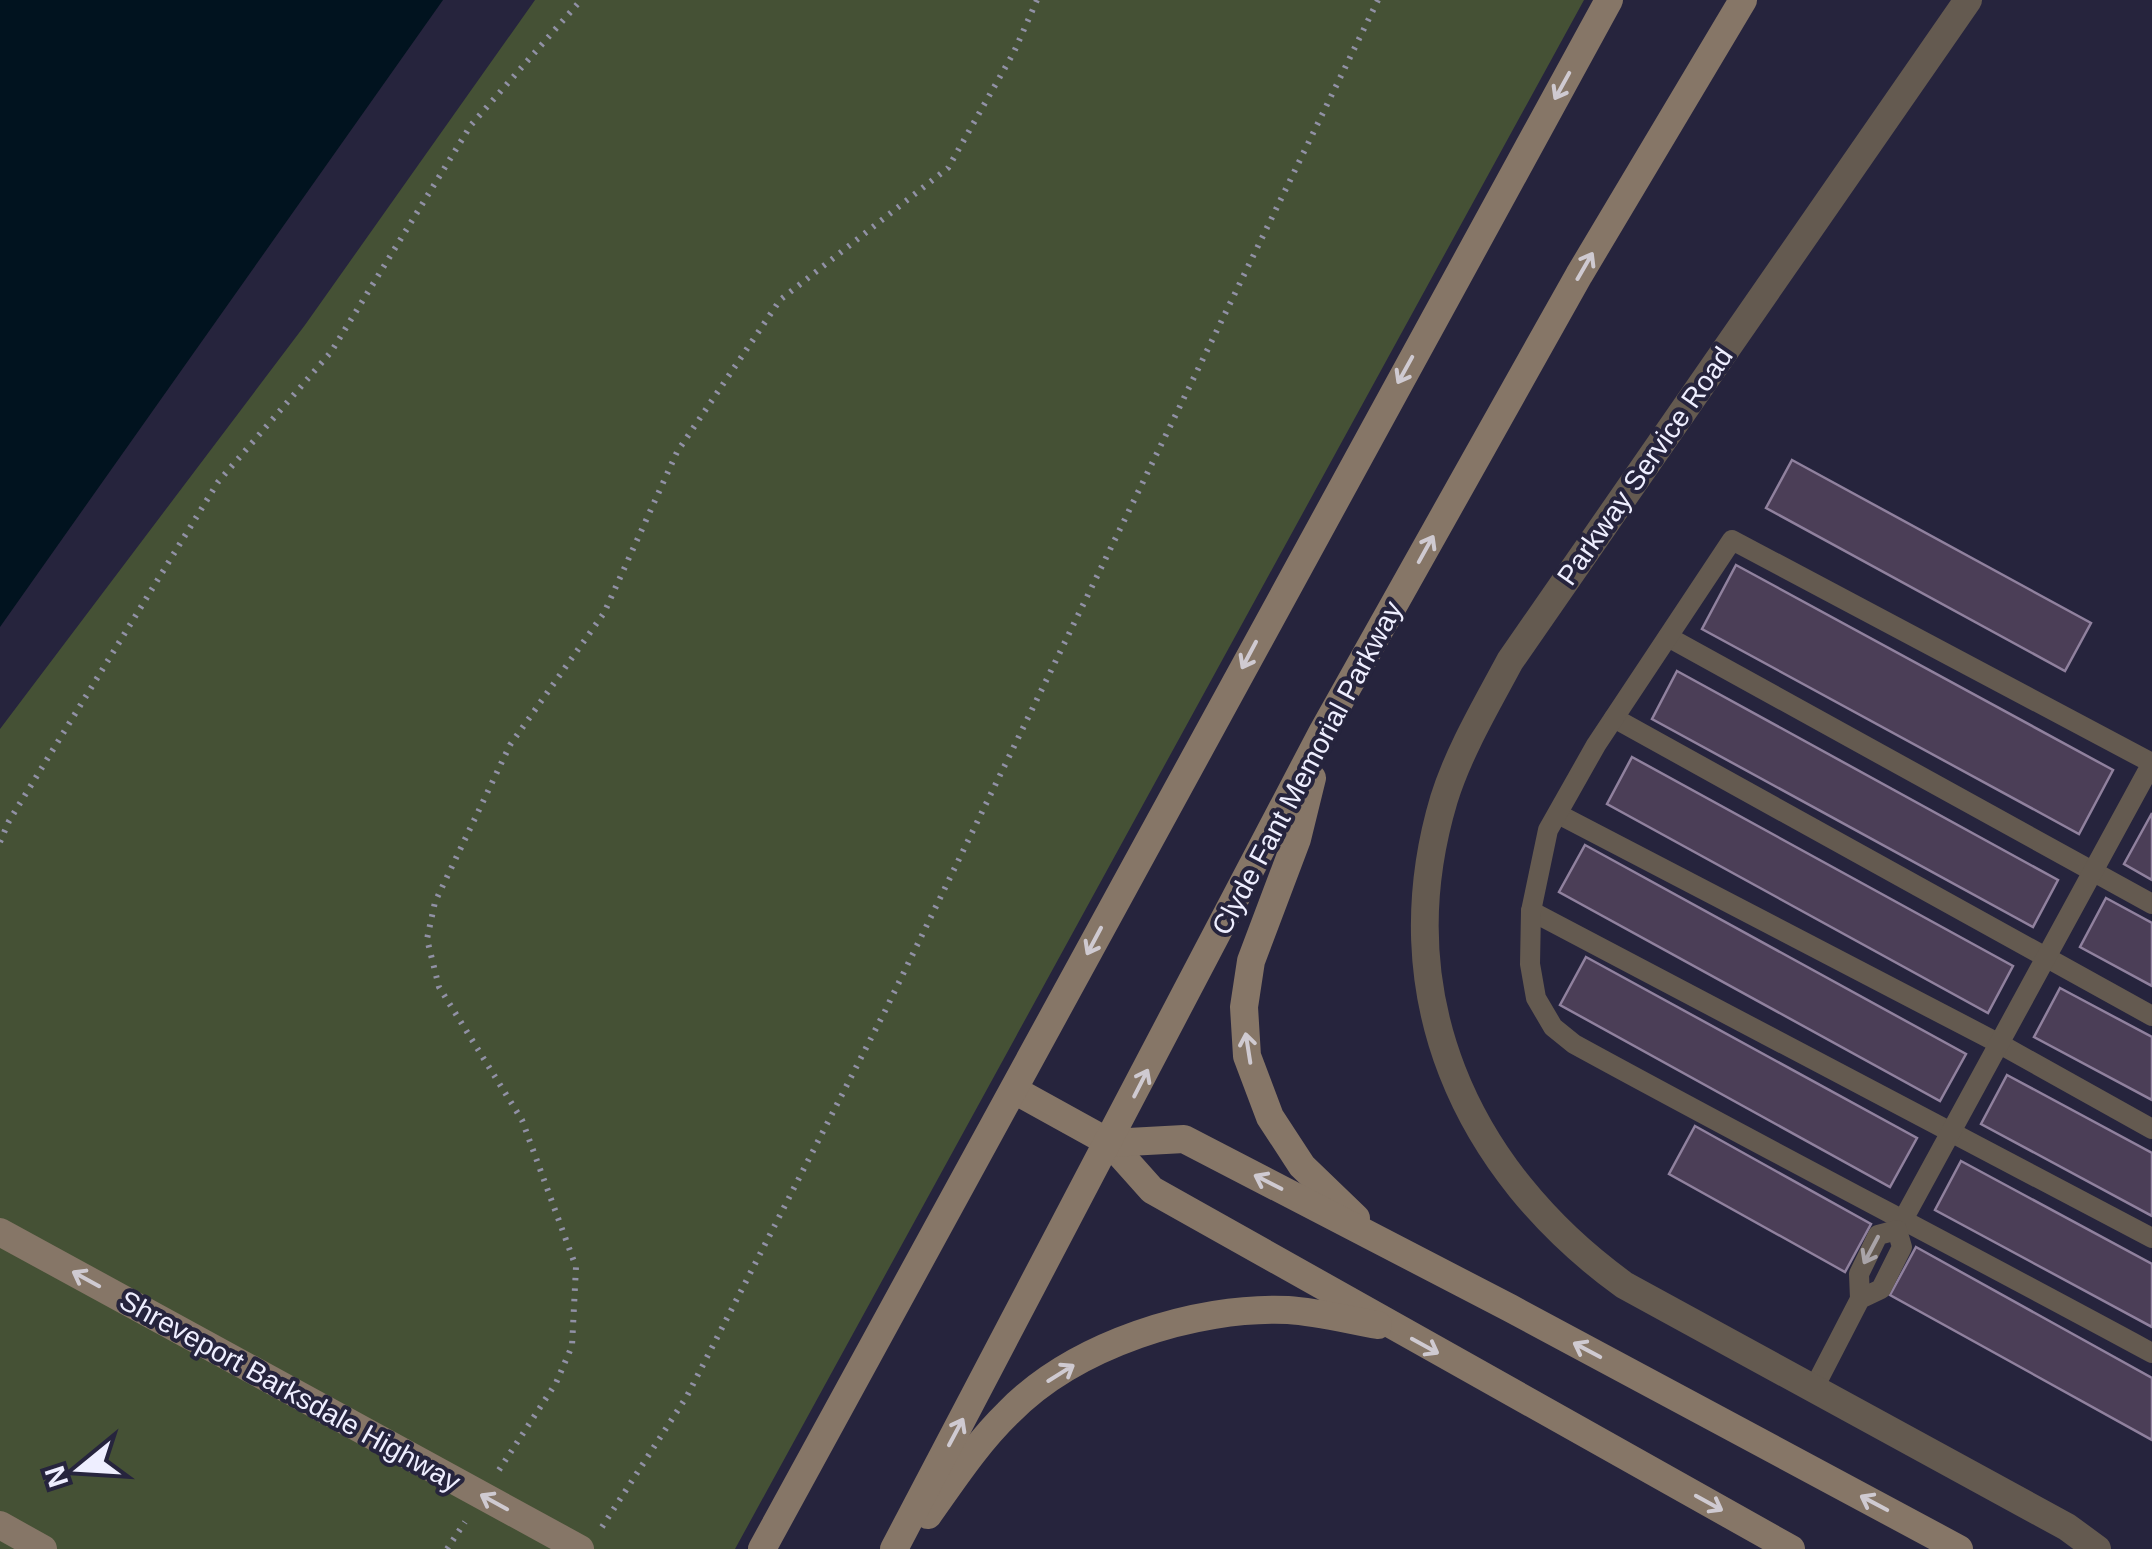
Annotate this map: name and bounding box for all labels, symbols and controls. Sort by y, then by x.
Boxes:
one-way arrow [1551,70,1571,100]
one-way arrow [1575,252,1595,281]
street label: Parkway Service Road [1551,341,1739,591]
one-way arrow [1395,355,1414,385]
one-way arrow [1416,535,1436,564]
street label: Clyde Fant Memorial Parkway [1206,596,1408,940]
one-way arrow [1238,640,1258,670]
one-way arrow [1084,926,1104,956]
one-way arrow [1238,1032,1257,1065]
one-way arrow [1132,1068,1151,1098]
one-way arrow [1254,1172,1284,1192]
one-way arrow [1861,1235,1880,1264]
one-way arrow [72,1269,101,1289]
street label: Shreveport Barksdale Highway [114,1284,466,1498]
one-way arrow [1410,1336,1439,1356]
one-way arrow [1573,1339,1602,1359]
one-way arrow [1046,1363,1074,1384]
one-way arrow [947,1418,966,1447]
north arrow [30,1419,130,1519]
text: N [39,1462,75,1491]
one-way arrow [480,1492,510,1512]
one-way arrow [1859,1493,1889,1512]
one-way arrow [1694,1494,1723,1514]

